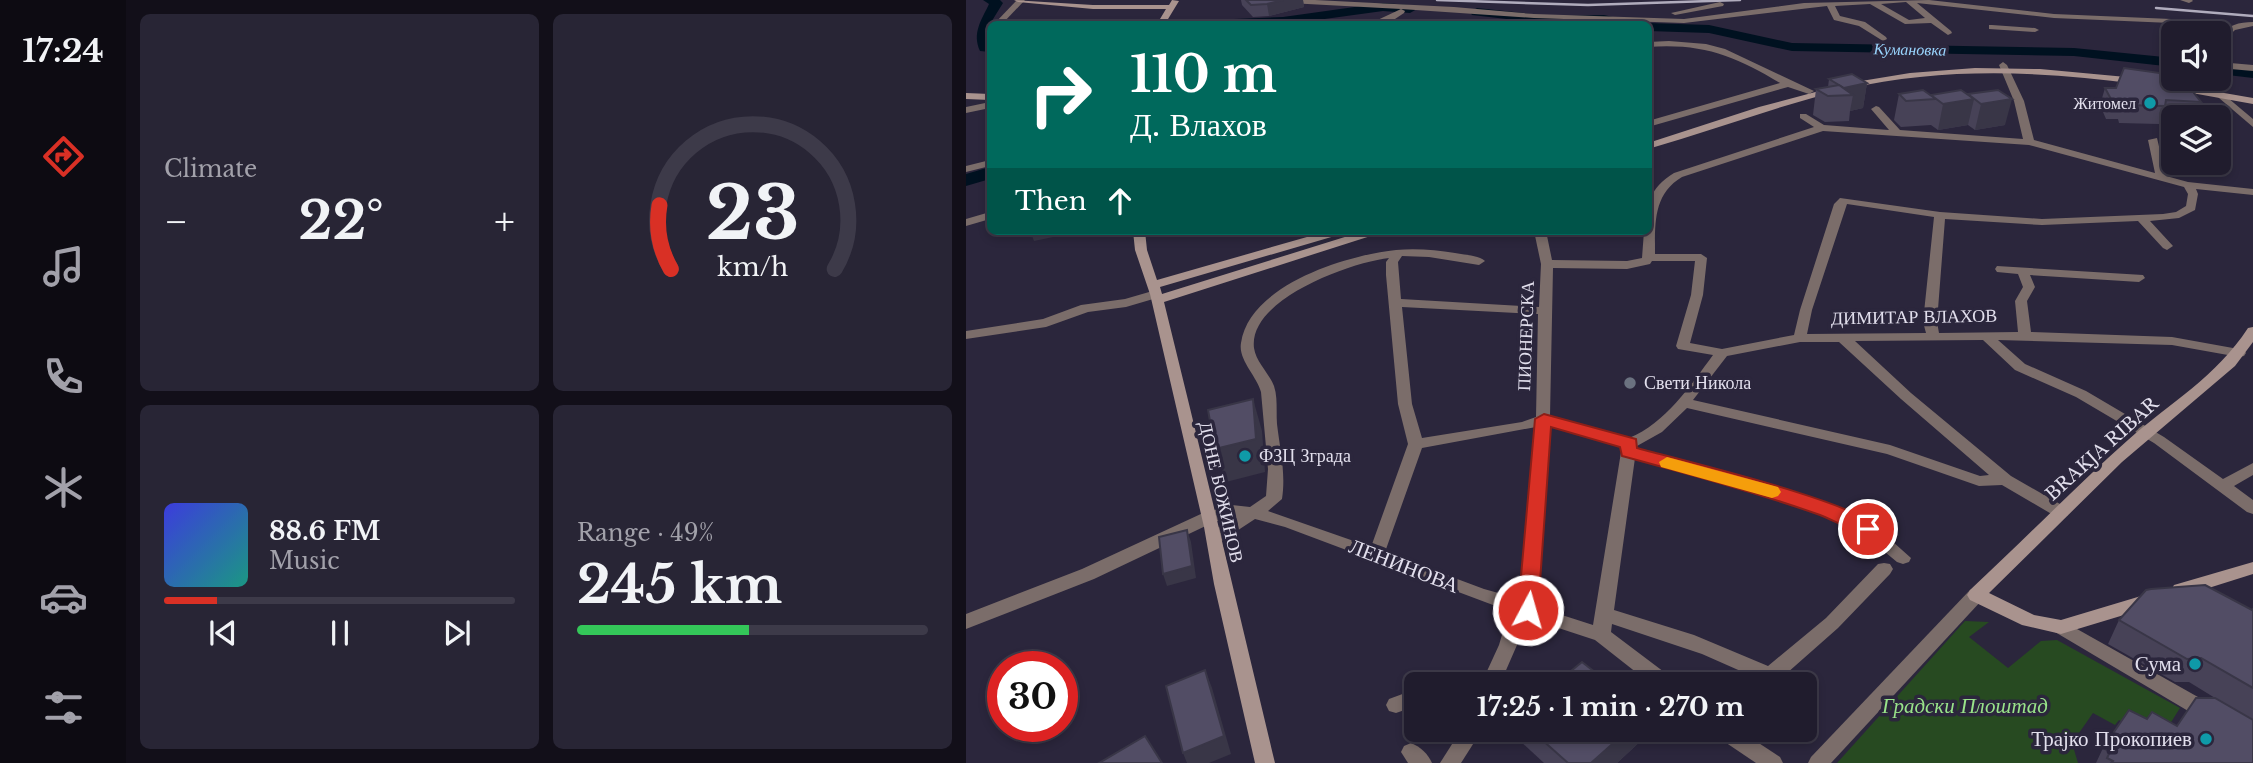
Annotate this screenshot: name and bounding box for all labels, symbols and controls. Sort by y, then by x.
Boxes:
map controls [2161,21,2231,175]
button: sound [2161,21,2231,91]
text: 17:24 [22,31,104,71]
water label: Кумановка [1872,38,1947,60]
text: 110 m [1130,44,1277,105]
icon: right [1015,49,1106,140]
place label: Житомел [2073,93,2136,113]
marker: Житомел [2142,95,2158,111]
text: Д. Влахов [1130,105,1267,145]
button: layers [2161,105,2231,175]
icon: directions [39,132,88,181]
text: Climate [164,155,257,183]
text: 23 [706,168,799,259]
icon: ahead [1101,182,1139,220]
text: Then [1015,185,1087,217]
text: 22° [299,189,384,253]
text: − [164,198,188,245]
text: + [494,198,515,245]
icon: music [39,242,88,291]
text: km/h [717,251,788,282]
street label: ПИОНЕРСКА [1513,281,1539,391]
street label: ДИМИТАР ВЛАХОВ [1831,305,1997,329]
icon: phone [39,352,88,401]
place label: Свети Никола [1644,372,1751,394]
marker: Свети Никола [1622,375,1638,391]
street label: BRAKJA RIBAR [2041,392,2164,505]
street label: ДОНЕ БОЖИНОВ [1194,419,1248,565]
place label: ФЗЦ Зграда [1259,445,1351,467]
marker: ФЗЦ Зграда [1237,448,1253,464]
icon: climate [39,463,88,512]
pin [1838,499,1898,559]
icon: arrive [1849,510,1887,548]
text: 88.6 FM [269,515,381,547]
text: Range · 49% [577,519,714,547]
street label: ЛЕНИНОВА [1345,533,1463,599]
text: Music [269,547,340,575]
text: 245 km [577,553,782,617]
icon: car [39,573,88,622]
position arrow [1491,573,1565,647]
icon: previous [204,614,242,652]
icon: pause [321,614,359,652]
icon: next [438,614,476,652]
speed limit sign: 30 [987,651,1078,742]
place label: Сума [2135,651,2182,677]
marker: Сума [2187,656,2203,672]
icon: filters [39,683,88,732]
text: 17:25 · 1 min · 270 m [1477,691,1744,723]
park label: Градски Плоштад [1881,693,2048,719]
place label: Трајко Прокопиев [2031,726,2192,752]
marker: Трајко Прокопиев [2198,731,2214,747]

